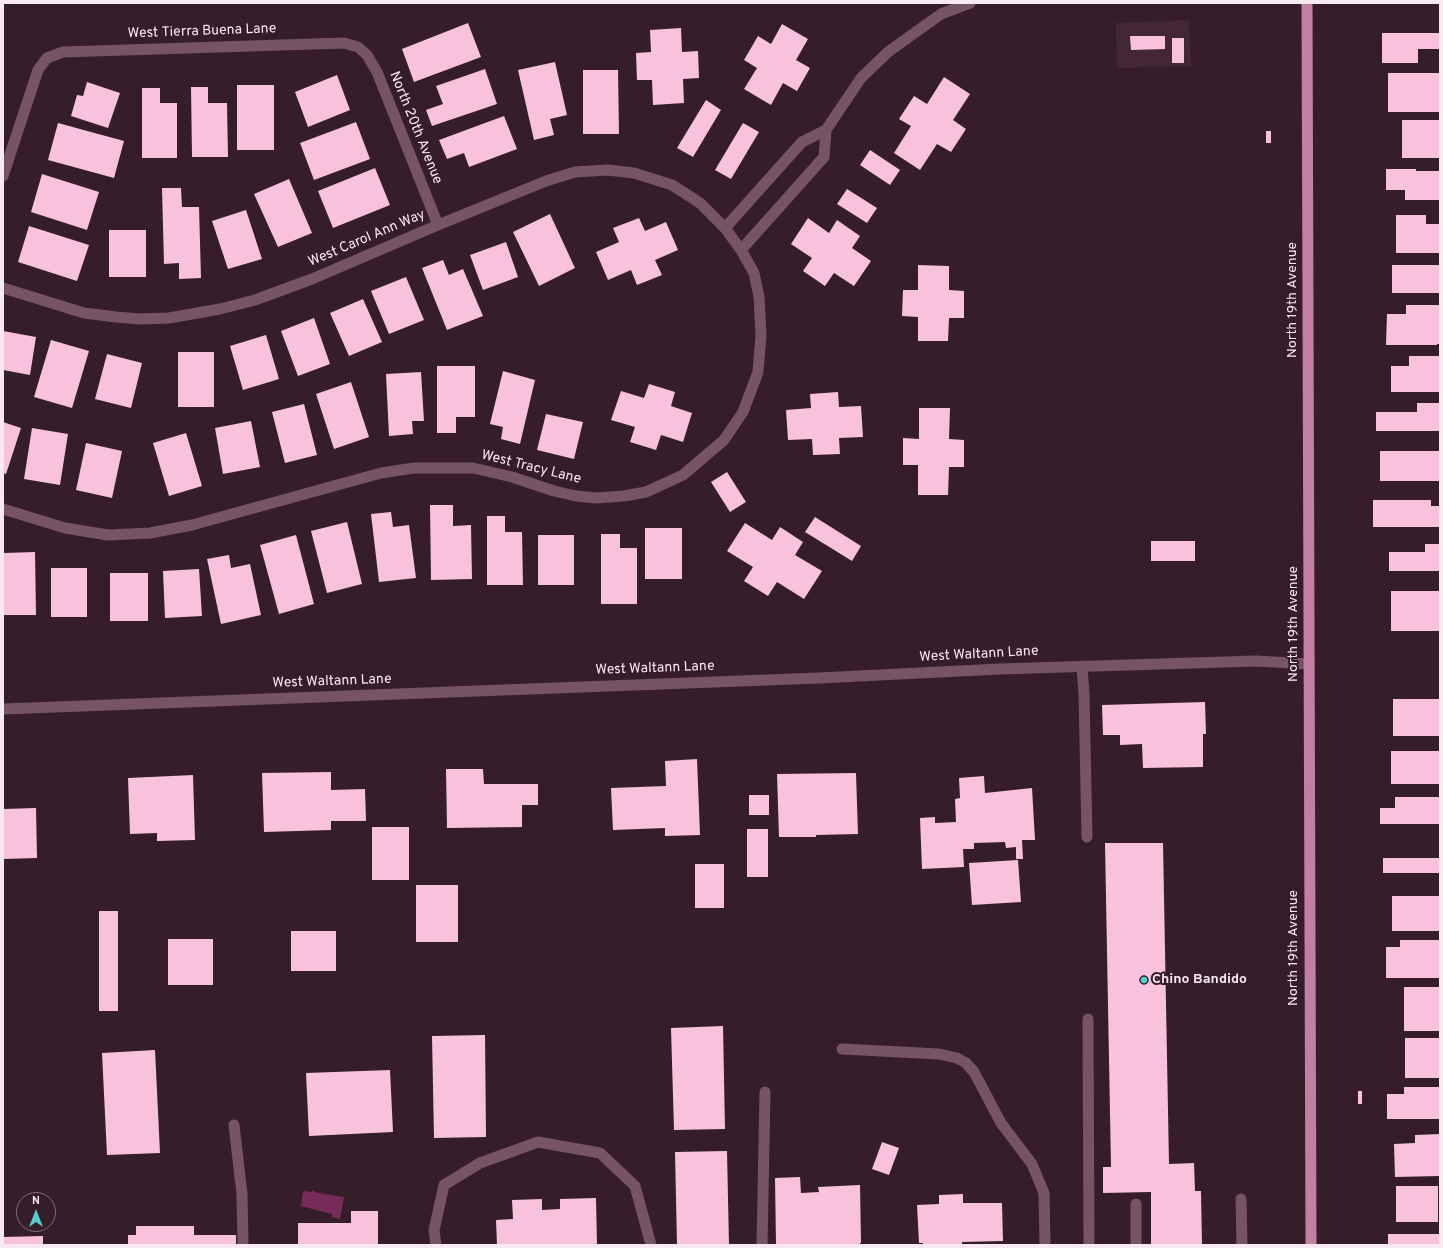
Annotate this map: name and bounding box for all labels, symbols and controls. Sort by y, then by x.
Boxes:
street label: West Tierra Buena Lane [127,21,277,43]
street label: North 20th Avenue [385,69,445,187]
street label: West Carol Ann Way [306,207,428,271]
street label: North 19th Avenue [1285,242,1301,358]
street label: West Tracy Lane [479,447,583,489]
street label: North 19th Avenue [1286,566,1302,682]
street label: West Waltann Lane [919,643,1039,667]
street label: West Waltann Lane [595,659,715,679]
street label: West Waltann Lane [272,672,392,692]
street label: North 19th Avenue [1286,890,1302,1006]
place label: Chino Bandido [1152,972,1247,988]
marker: Chino Bandido [1139,975,1149,985]
north arrow [16,1192,56,1232]
text: N [32,1194,40,1208]

